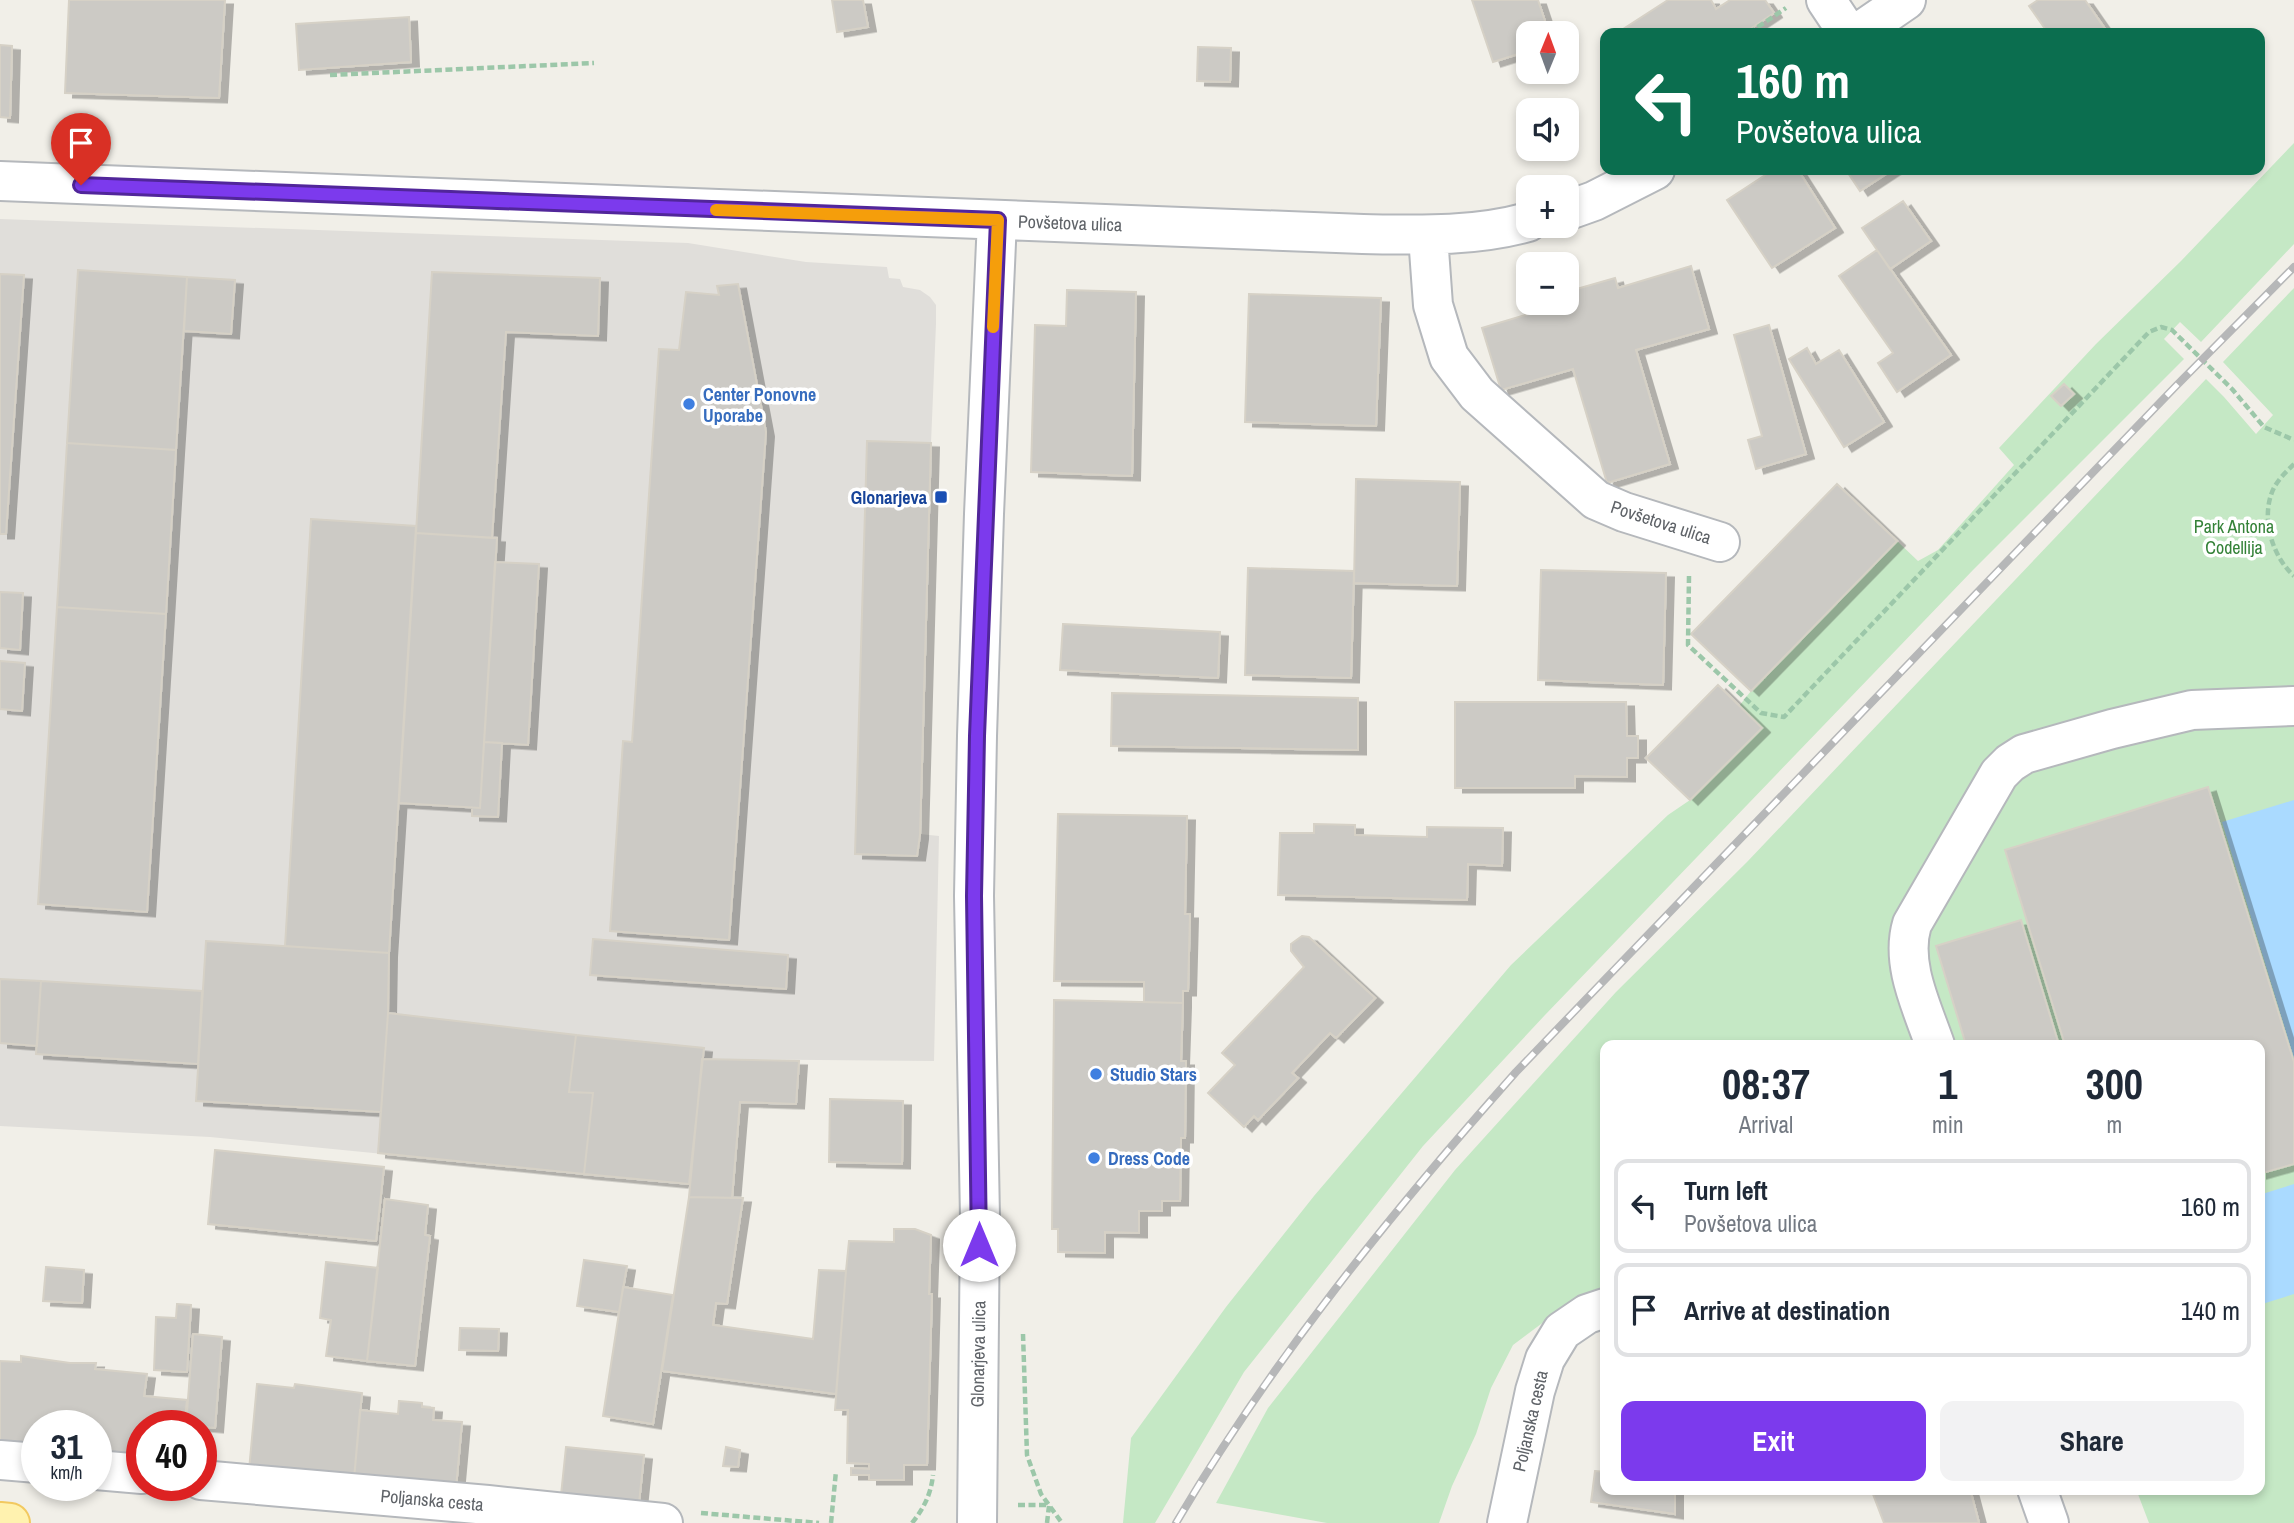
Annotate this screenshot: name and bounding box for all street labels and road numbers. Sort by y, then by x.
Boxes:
street label: Povšetova ulica [1017,209,1123,237]
street label: Povšetova ulica [1608,494,1714,550]
street label: Glonarjeva ulica [965,1300,991,1408]
street label: Poljanska cesta [1506,1368,1554,1474]
street label: Poljanska cesta [379,1483,485,1517]

